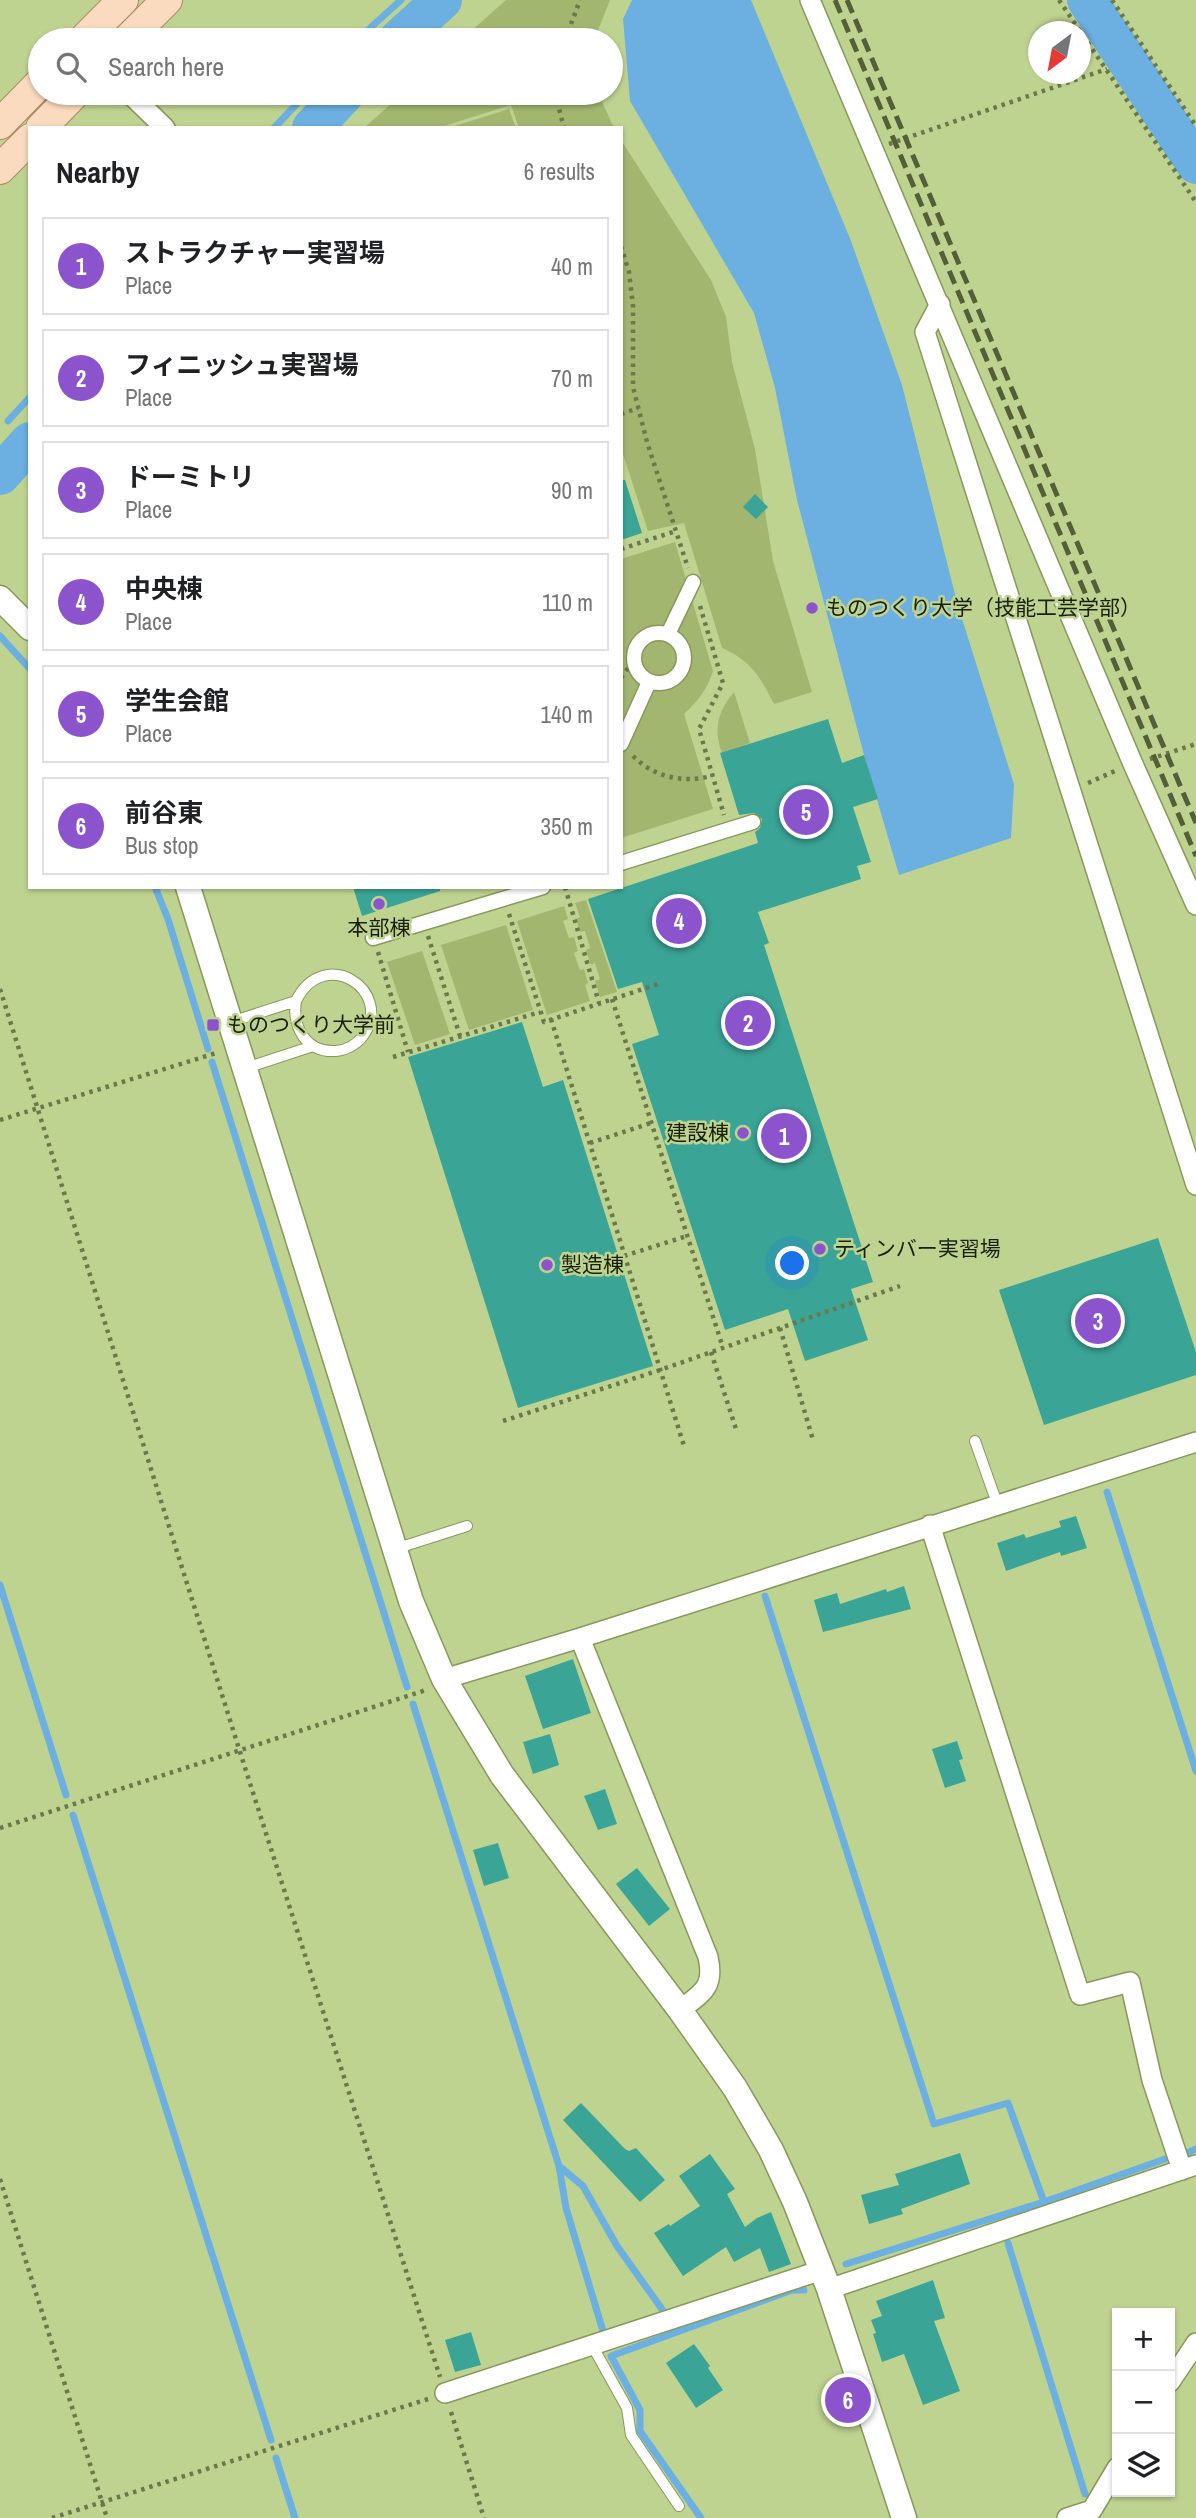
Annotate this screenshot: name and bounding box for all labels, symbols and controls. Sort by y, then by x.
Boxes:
north arrow [1028,21,1091,84]
search box [28,28,623,105]
icon: search [52,48,90,86]
text: Search here [108,49,224,84]
text: Nearby [56,152,139,192]
text: 6 results [524,156,595,187]
text: ストラクチャー実習場 [125,235,385,270]
text: 1 [76,251,86,282]
text: 40 m [551,251,593,282]
text: Place [125,270,172,301]
text: フィニッシュ実習場 [125,347,358,382]
text: 2 [76,363,86,394]
text: 70 m [551,363,593,394]
text: Place [125,382,172,413]
text: ドーミトリ [125,459,255,494]
text: 3 [76,475,86,506]
text: 90 m [551,475,593,506]
text: Place [125,494,172,525]
text: 中央棟 [125,571,203,606]
text: 4 [76,587,86,618]
text: 110 m [542,587,593,618]
place label: ものつくり大学（技能工芸学部） [826,593,1141,622]
marker: ものつくり大学（技能工芸学部） [804,600,820,616]
text: Place [125,606,172,637]
text: 学生会館 [125,683,229,718]
text: 5 [76,699,86,730]
text: 140 m [541,699,593,730]
text: Place [125,718,172,749]
pin: 5 [783,786,829,838]
text: 前谷東 [125,795,203,830]
text: 6 [76,811,86,842]
text: 350 m [541,811,593,842]
text: Bus stop [125,830,198,861]
pin: 4 [656,895,702,947]
marker: 本部棟 [371,896,387,912]
place label: 本部棟 [348,913,411,942]
pin: 2 [725,997,771,1049]
place label: ものつくり大学前 [227,1010,395,1039]
marker: ものつくり大学前 [205,1017,221,1033]
pin: 1 [761,1110,807,1162]
place label: 建設棟 [666,1118,729,1147]
marker: 建設棟 [735,1125,751,1141]
place label: ティンバー実習場 [834,1234,1001,1263]
marker: ティンバー実習場 [812,1241,828,1257]
your location [775,1246,809,1280]
place label: 製造棟 [561,1250,624,1279]
marker: 製造棟 [539,1257,555,1273]
pin: 3 [1075,1295,1121,1347]
map controls [1112,2308,1175,2497]
button: + [1112,2308,1175,2371]
button: − [1112,2371,1175,2434]
pin: 6 [825,2374,871,2426]
button: layers [1112,2434,1175,2497]

